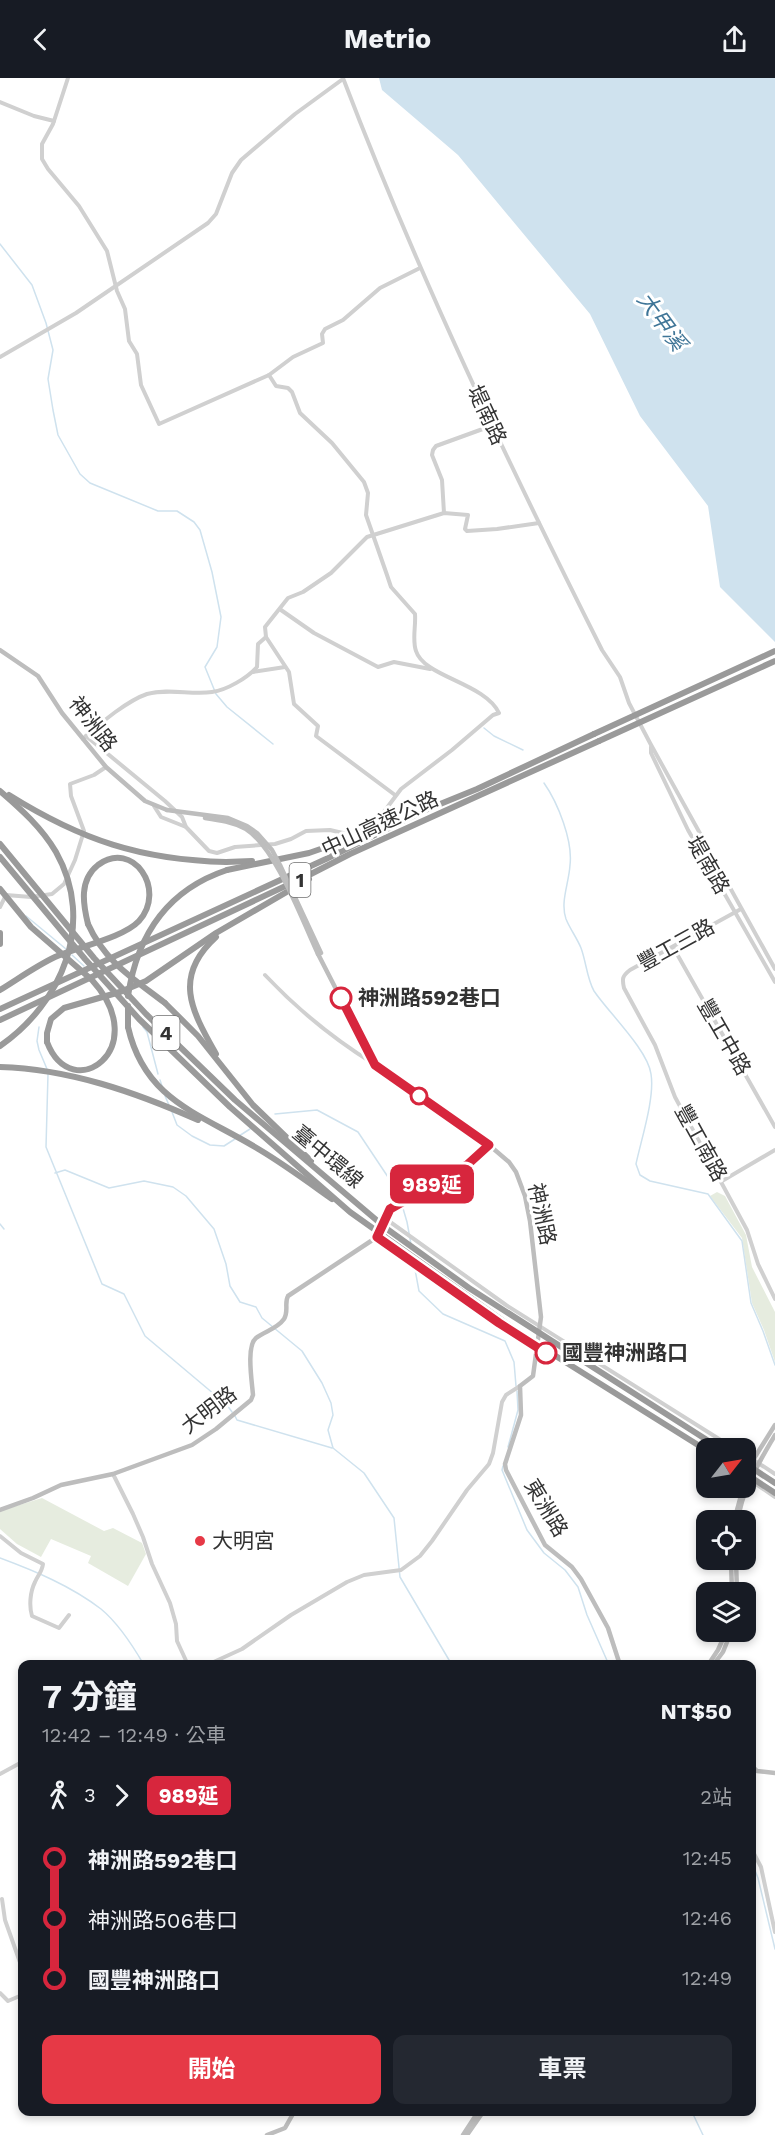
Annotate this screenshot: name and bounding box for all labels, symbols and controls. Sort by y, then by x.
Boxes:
icon: back [24,23,57,56]
text: Metrio [344,23,431,55]
icon: share [718,23,751,56]
water label: 大甲溪 [632,287,693,358]
street label: 堤南路 [463,381,512,449]
street label: 神洲路 [64,691,123,756]
street label: 中山高速公路 [317,786,442,862]
street label: 堤南路 [682,831,735,898]
road number: 1 [290,863,310,897]
street label: 豐工三路 [633,913,719,976]
place label: 神洲路592巷口 [358,985,501,1010]
marker: 神洲路592巷口 [330,987,352,1009]
street label: 豐工中路 [693,994,756,1079]
road number: 4 [152,1016,180,1050]
unlabelled marker [410,1087,428,1105]
street label: 豐工南路 [670,1100,733,1186]
street label: 臺中環線 [288,1120,369,1193]
line badge: 989延 [390,1164,474,1204]
text: 989延 [402,1172,462,1197]
street label: 神洲路 [524,1180,561,1247]
place label: 國豐神洲路口 [562,1340,688,1365]
marker: 國豐神洲路口 [535,1342,557,1364]
street label: 大明路 [176,1381,241,1439]
north arrow [696,1438,756,1498]
map controls [696,1438,756,1642]
street label: 東洲路 [519,1474,573,1541]
button: locate [696,1510,756,1570]
place label: 大明宮 [212,1528,275,1553]
marker: 大明宮 [193,1534,207,1548]
button: layers [696,1582,756,1642]
text: 7 分鐘 [42,1677,137,1716]
text: NT$50 [660,1699,732,1724]
text: 12:42 – 12:49 · 公車 [42,1723,226,1747]
icon: walk [42,1779,75,1812]
icon: forward [105,1779,138,1812]
text: 3 [84,1783,96,1807]
text: 989延 [159,1783,219,1808]
text: 2站 [700,1785,732,1809]
text: 12:45 [683,1846,732,1870]
text: 神洲路592巷口 [88,1848,238,1873]
text: 12:46 [682,1906,732,1930]
text: 神洲路506巷口 [88,1908,238,1933]
text: 12:49 [682,1966,732,1990]
text: 國豐神洲路口 [88,1968,220,1993]
button: 開始 [42,2035,381,2104]
button: 車票 [393,2035,732,2104]

